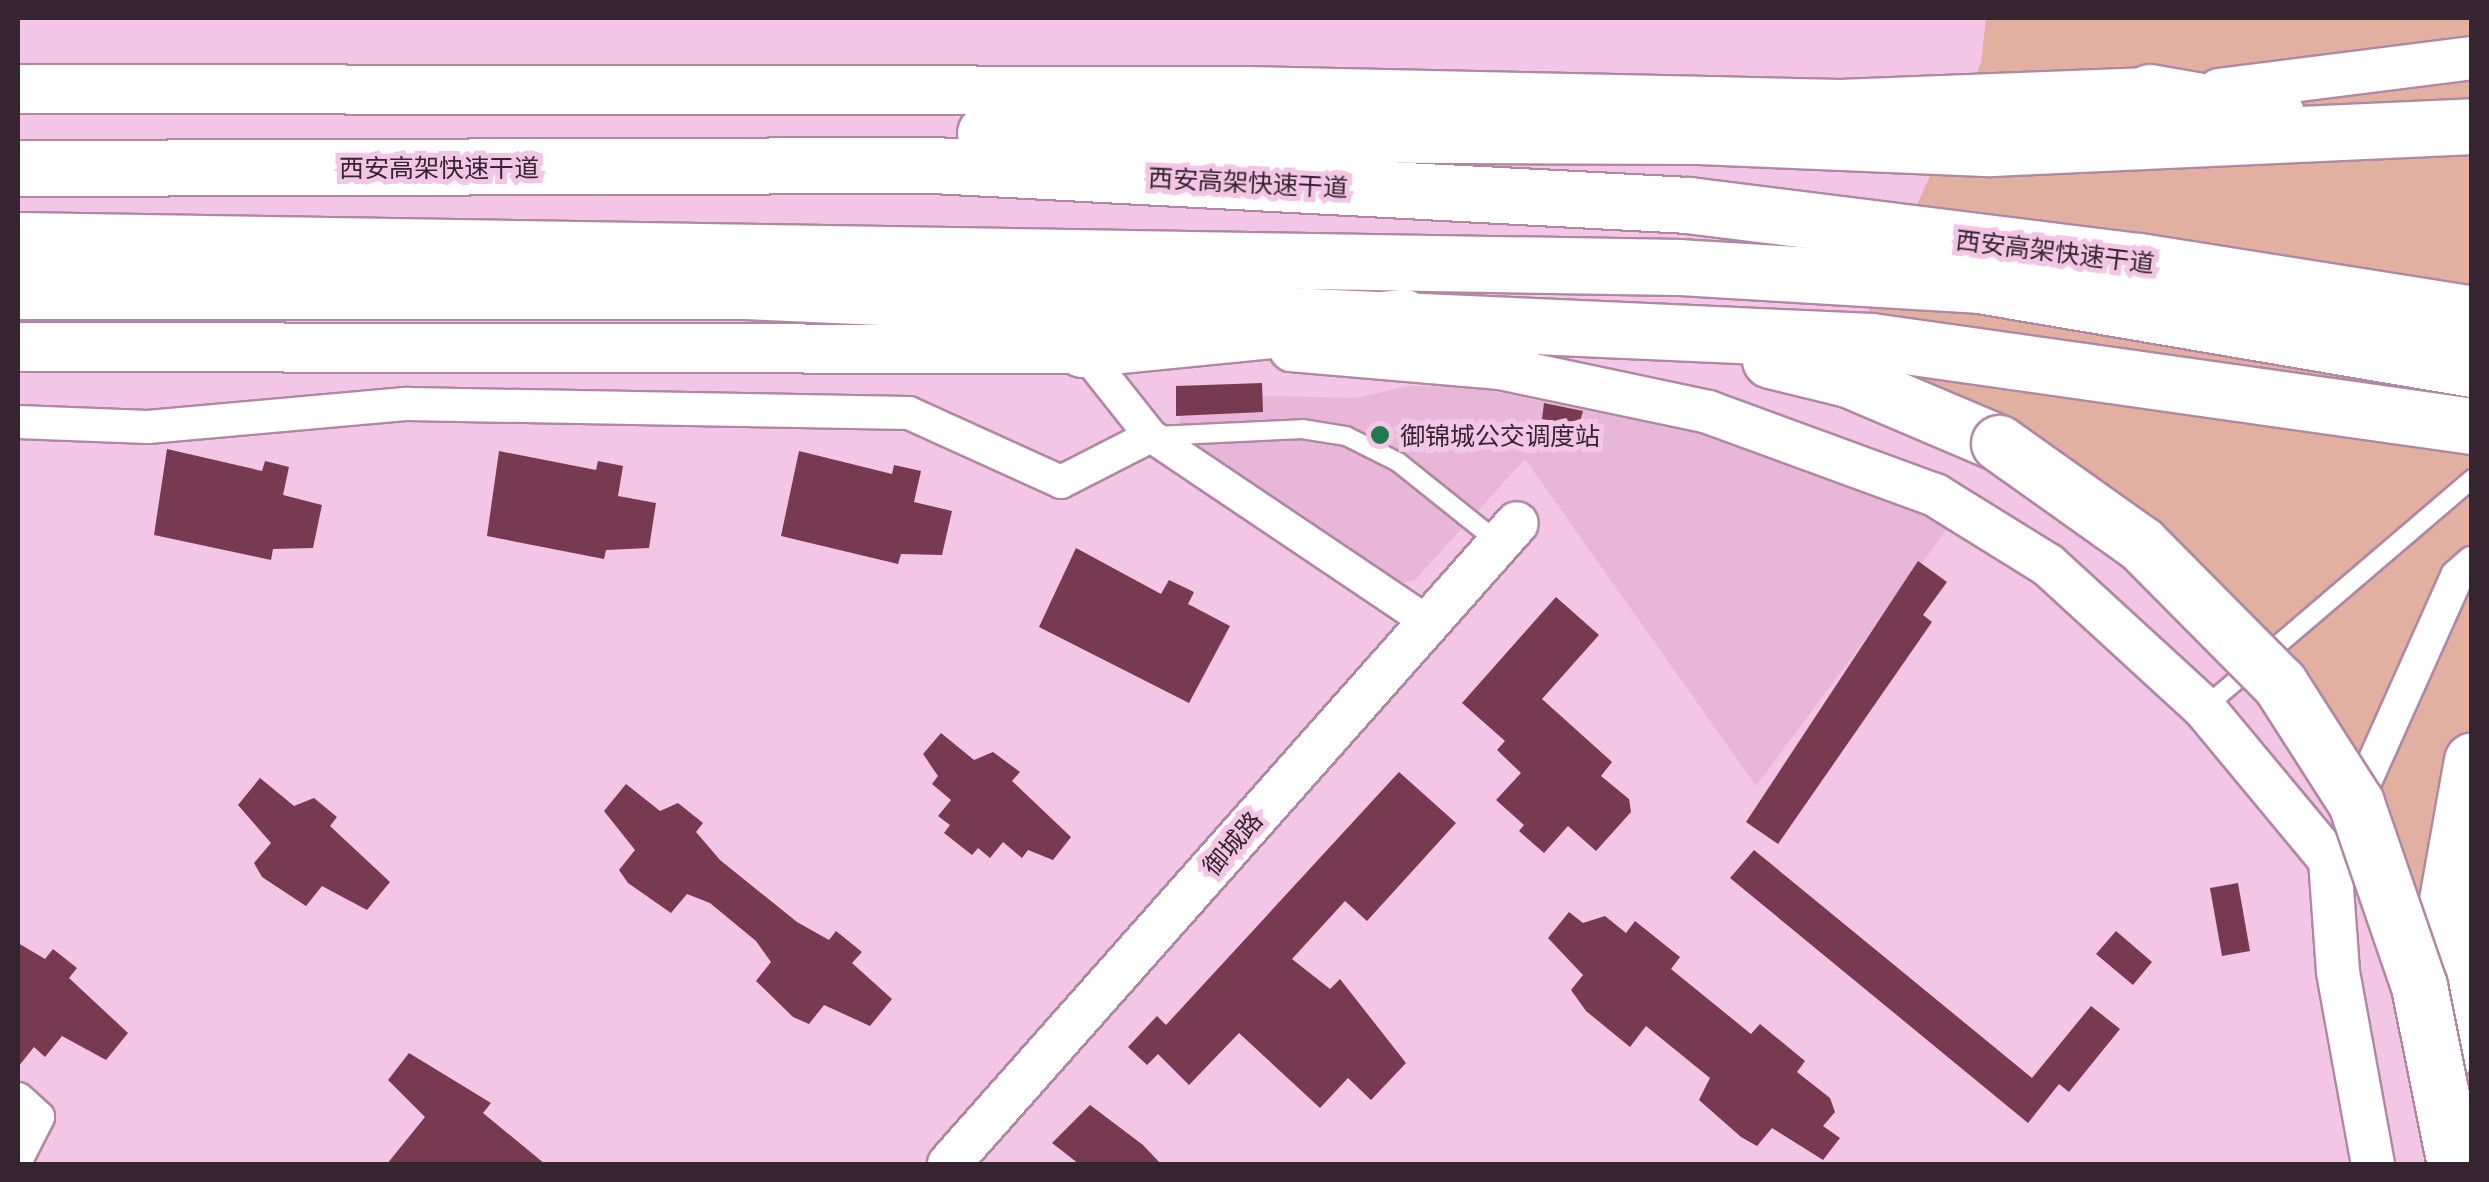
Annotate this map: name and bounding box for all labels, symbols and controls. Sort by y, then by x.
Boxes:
street label: 西安高架快速干道 [339,152,539,182]
street label: 西安高架快速干道 [1147,162,1349,202]
street label: 西安高架快速干道 [1954,224,2156,278]
place label: 御锦城公交调度站 [1400,420,1600,450]
marker: 御锦城公交调度站 [1369,424,1391,446]
street label: 御城路 [1196,805,1268,881]

